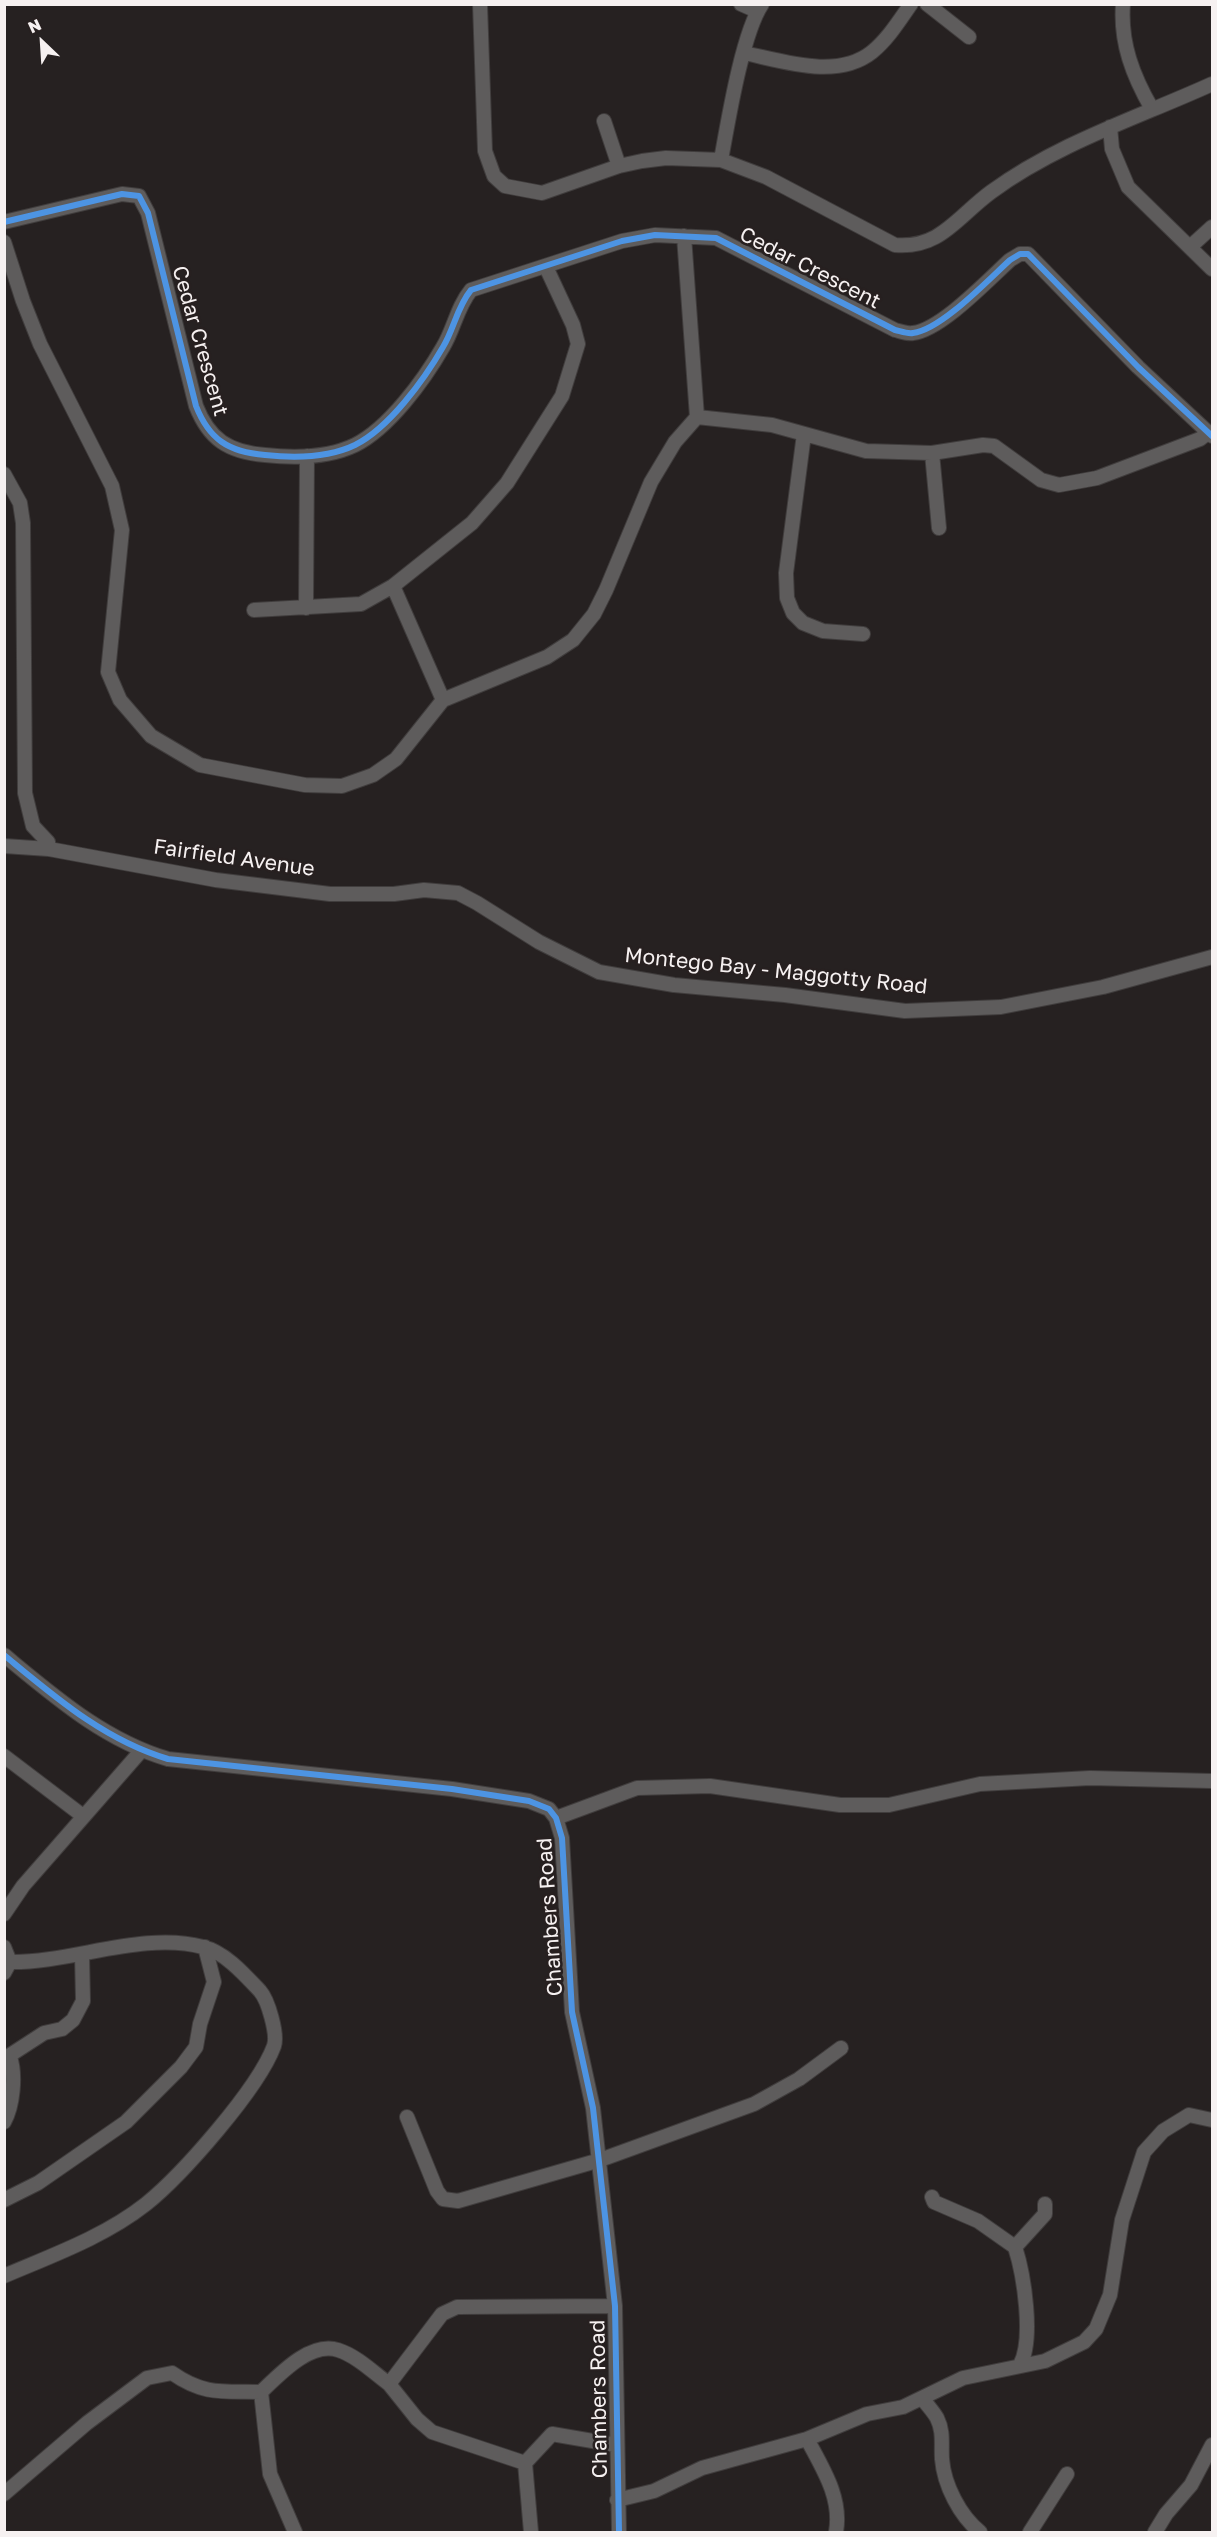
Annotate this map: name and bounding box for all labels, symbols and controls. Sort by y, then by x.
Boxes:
north arrow [12,12,72,72]
text: N [25,14,44,37]
street label: Cedar Crescent [735,222,885,314]
street label: Cedar Crescent [167,263,233,419]
street label: Fairfield Avenue [152,834,316,882]
street label: Montego Bay - Maggotty Road [623,943,929,999]
street label: Chambers Road [532,1837,568,1997]
street label: Chambers Road [585,2319,613,2479]

